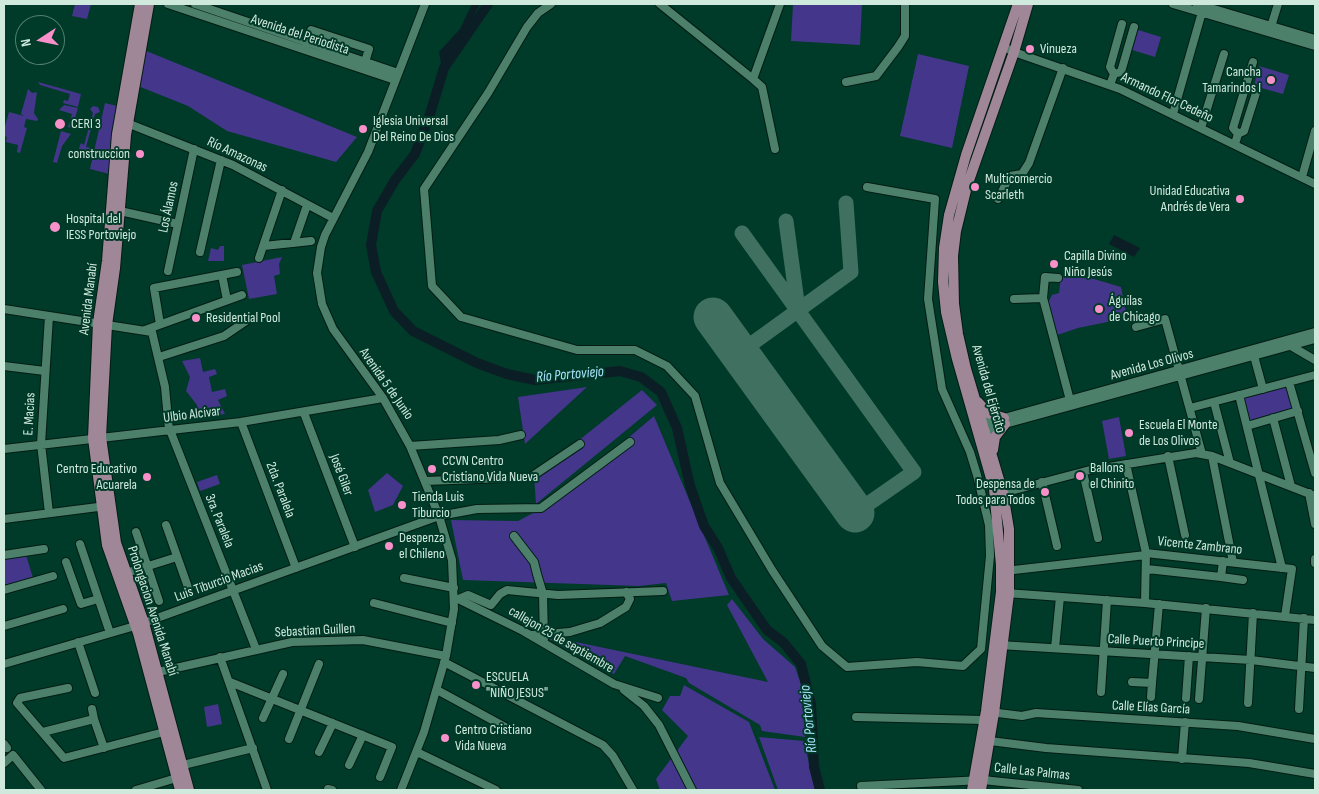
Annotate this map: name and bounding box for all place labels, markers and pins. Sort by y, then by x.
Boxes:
place label: Vinueza [1040,41,1077,57]
marker: Vinueza [1024,43,1036,55]
place label: Cancha Tamarindos I [1202,64,1261,96]
marker: Cancha Tamarindos I [1265,74,1277,86]
place label: Iglesia Universal Del Reino De Dios [373,113,454,146]
place label: CERI 3 [71,116,101,132]
marker: CERI 3 [53,117,67,131]
marker: Iglesia Universal Del Reino De Dios [357,123,369,135]
place label: construccion [68,146,130,162]
marker: construccion [134,148,146,160]
place label: Multicomercio Scarleth [985,171,1052,203]
marker: Multicomercio Scarleth [969,181,981,193]
place label: Unidad Educativa Andrés de Vera [1150,183,1230,216]
marker: Unidad Educativa Andrés de Vera [1234,193,1246,205]
place label: Hospital del IESS Portoviejo [66,211,136,243]
marker: Hospital del IESS Portoviejo [48,220,62,234]
place label: Capilla Divino Niño Jesús [1064,248,1126,280]
marker: Capilla Divino Niño Jesús [1048,258,1060,270]
place label: Águilas de Chicago [1109,293,1160,326]
marker: Águilas de Chicago [1093,303,1105,315]
place label: Residential Pool [206,310,280,326]
marker: Residential Pool [190,312,202,324]
place label: Escuela El Monte de Los Olivos [1139,417,1218,450]
marker: Escuela El Monte de Los Olivos [1123,427,1135,439]
place label: CCVN Centro Cristiano Vida Nueva [442,453,538,486]
place label: Ballons el Chinito [1090,460,1134,492]
place label: Centro Educativo Acuarela [56,461,137,494]
marker: CCVN Centro Cristiano Vida Nueva [426,463,438,475]
marker: Ballons el Chinito [1074,470,1086,482]
marker: Centro Educativo Acuarela [141,471,153,483]
place label: Despensa de Todos para Todos [956,476,1035,508]
marker: Despensa de Todos para Todos [1039,486,1051,498]
place label: Tienda Luis Tiburcio [412,489,464,522]
marker: Tienda Luis Tiburcio [396,499,408,511]
place label: Despenza el Chileno [399,530,445,562]
marker: Despenza el Chileno [383,540,395,552]
place label: ESCUELA "NIÑO JESUS" [486,669,548,702]
marker: ESCUELA "NIÑO JESUS" [470,679,482,691]
place label: Centro Cristiano Vida Nueva [455,722,532,754]
marker: Centro Cristiano Vida Nueva [439,732,451,744]

